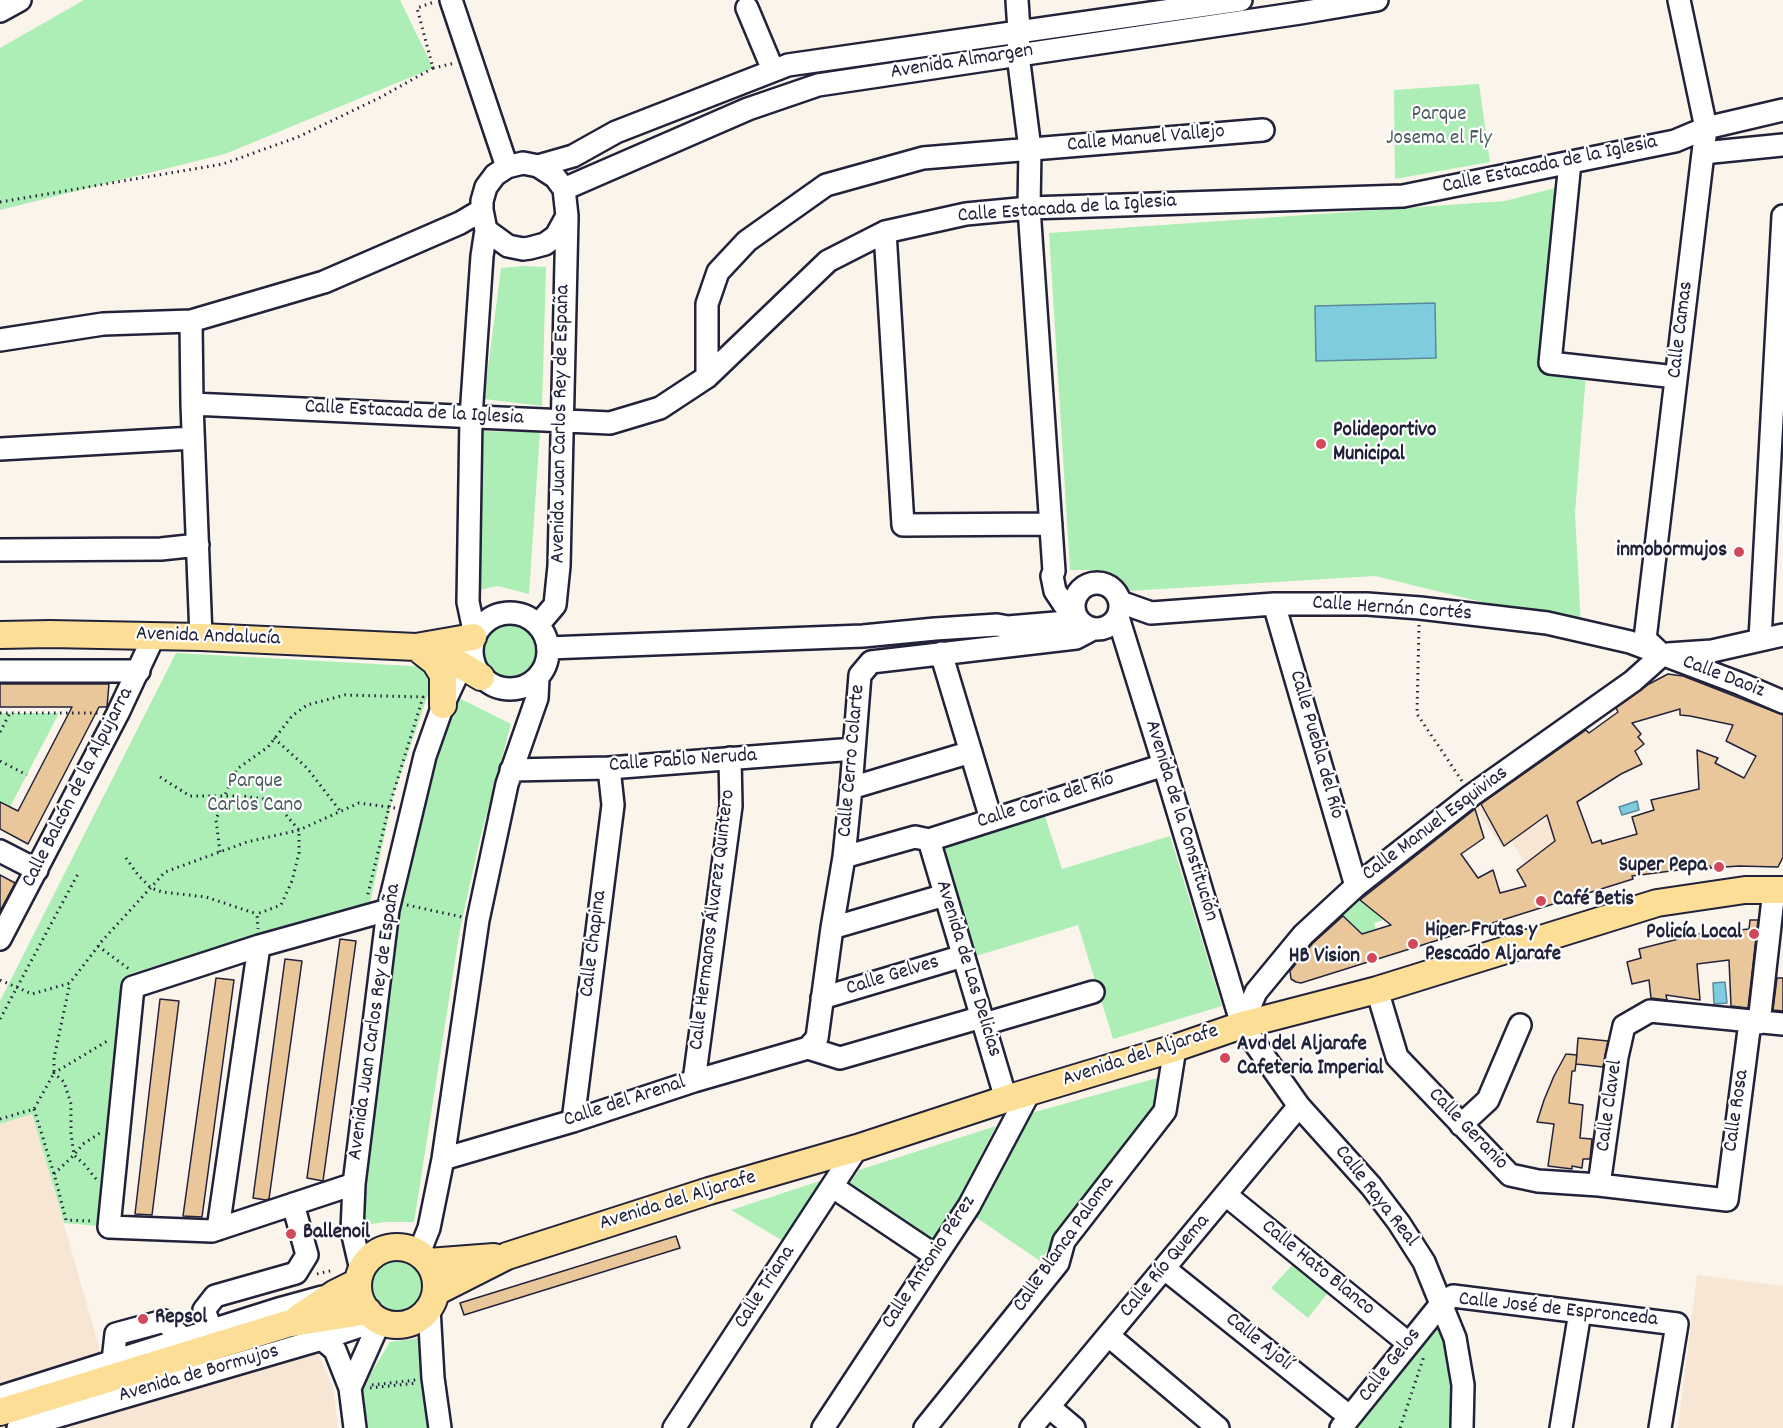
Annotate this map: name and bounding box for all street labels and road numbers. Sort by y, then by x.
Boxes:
street label: Avenida Almargen [889,39,1035,87]
street label: Calle Manuel Vallejo [1066,121,1226,159]
street label: Calle Estacada de la Iglesia [1440,131,1660,201]
street label: Calle Estacada de la Iglesia [957,190,1177,230]
street label: Calle Camas [1664,280,1700,380]
street label: Avenida Juan Carlos Rey de España [547,284,577,564]
street label: Calle Estacada de la Iglesia [304,396,524,432]
street label: Calle Hernán Cortés [1311,592,1473,628]
street label: Avenida Andalucía [135,623,281,653]
street label: Calle Daoiz [1678,651,1768,705]
street label: Calle Puebla del Río [1282,668,1348,822]
street label: Calle Balcón de la Alpujarra [18,684,140,892]
street label: Calle Cerro Colarte [834,684,872,838]
street label: Avenida de la Constitución [1137,717,1223,925]
street label: Calle Pablo Neruda [608,744,758,780]
street label: Calle Manuel Esquivias [1358,762,1514,888]
street label: Calle Coria del Río [974,768,1118,836]
street label: Calle Hermanos Álvarez Quintero [686,788,742,1052]
street label: Avenida de Las Delicias [928,878,1006,1060]
street label: Avenida Juan Carlos Rey de España [344,882,408,1162]
street label: Calle Chapina [576,889,614,999]
street label: Calle Gelves [843,951,943,1003]
street label: Avenida del Aljarafe [1060,1020,1222,1094]
street label: Calle Clavel [1592,1058,1630,1154]
street label: Calle Rosa [1720,1068,1756,1154]
street label: Calle del Arenal [561,1072,689,1134]
street label: Calle Geranio [1422,1084,1512,1176]
street label: Calle Raya Real [1328,1141,1422,1253]
street label: Avenida del Aljarafe [597,1166,759,1238]
street label: Calle Blanca Paloma [1009,1172,1121,1318]
street label: Calle Antonio Pérez [878,1192,982,1334]
street label: Calle Río Quema [1115,1210,1217,1324]
street label: Calle Hato Blanco [1255,1215,1379,1323]
street label: Calle Triana [730,1242,802,1334]
street label: Calle José de Espronceda [1457,1288,1659,1334]
street label: Calle Ajolí [1219,1308,1297,1378]
street label: Calle Gelos [1354,1324,1428,1408]
street label: Avenida de Bormujos [116,1340,282,1410]

